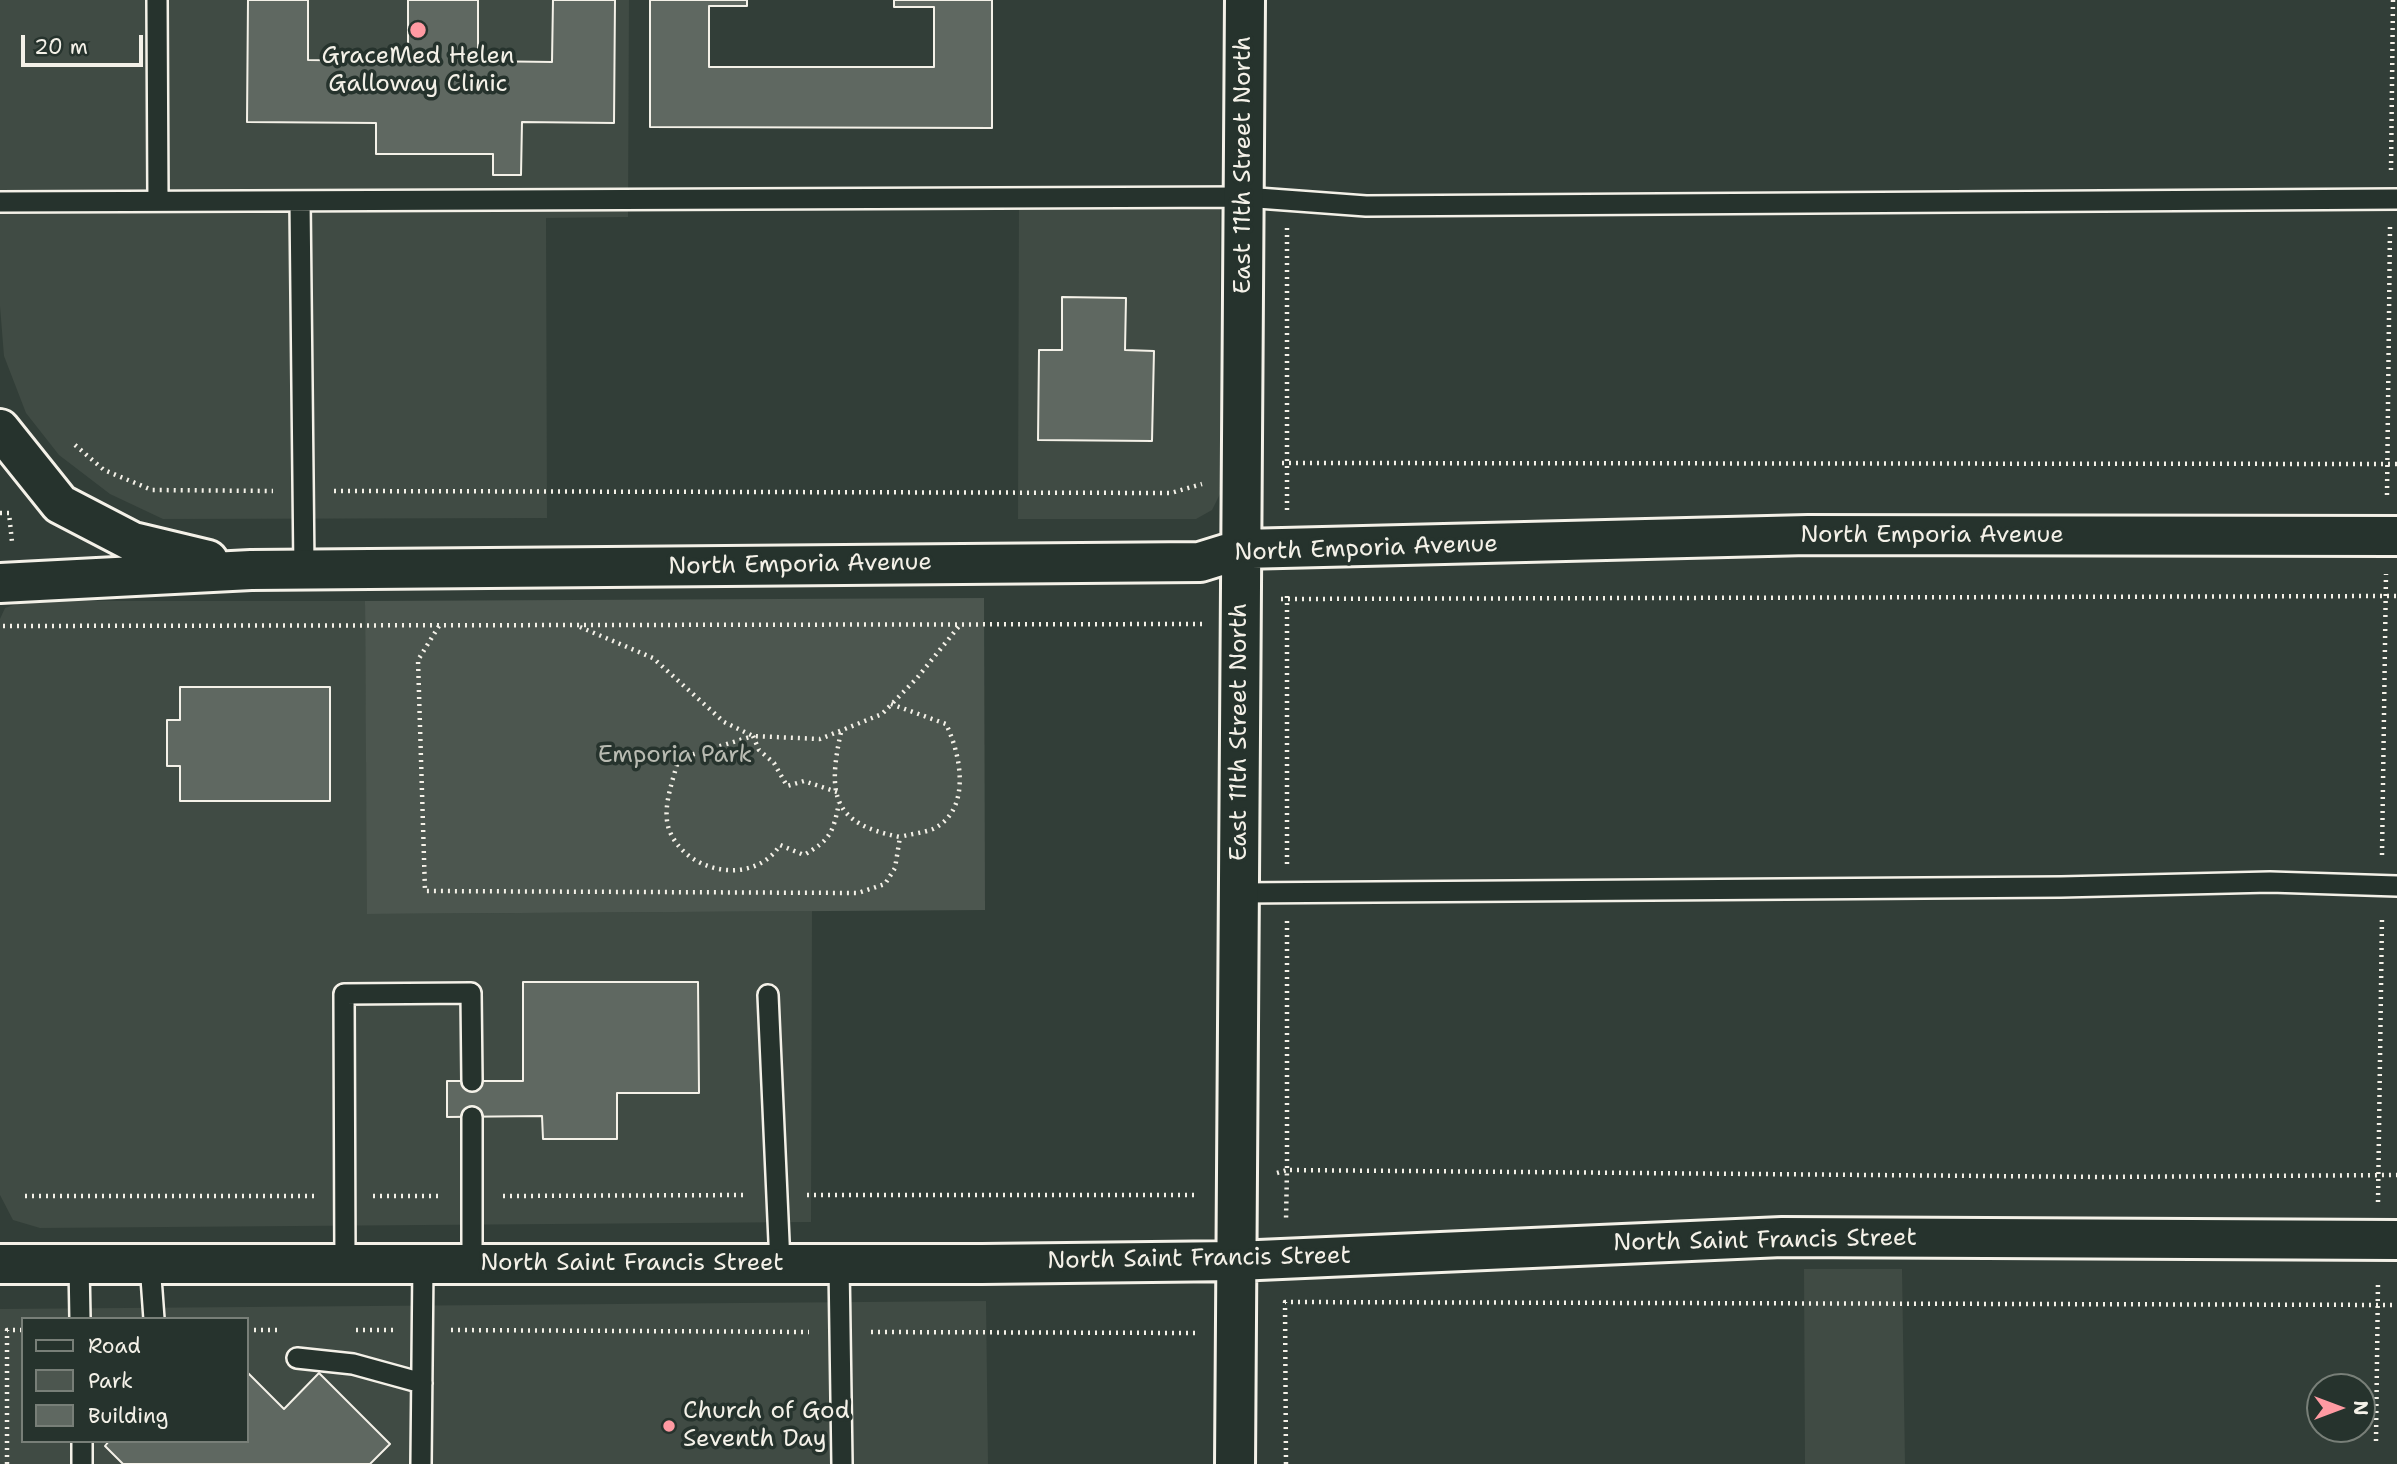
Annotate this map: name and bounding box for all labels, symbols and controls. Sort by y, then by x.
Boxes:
marker: GraceMed Helen Galloway Clinic [408,20,428,40]
scale bar [24,21,147,65]
text: 20 m [34,33,88,61]
street label: East 11th Street North [1230,36,1258,294]
place label: GraceMed Helen Galloway Clinic [321,43,515,99]
street label: North Emporia Avenue [1800,522,2064,550]
street label: North Emporia Avenue [1234,530,1498,568]
street label: North Emporia Avenue [668,548,932,582]
street label: East 11th Street North [1226,603,1254,861]
park label: Emporia Park [598,742,752,770]
street label: North Saint Francis Street [1613,1224,1917,1258]
street label: North Saint Francis Street [1047,1242,1351,1276]
street label: North Saint Francis Street [480,1250,784,1278]
legend [21,1317,248,1443]
text: Road [88,1332,141,1360]
text: Park [88,1367,133,1395]
north arrow [2306,1373,2376,1443]
place label: Church of God Seventh Day [683,1398,850,1454]
text: N [2348,1400,2373,1416]
text: Building [88,1402,168,1430]
marker: Church of God Seventh Day [661,1418,677,1434]

